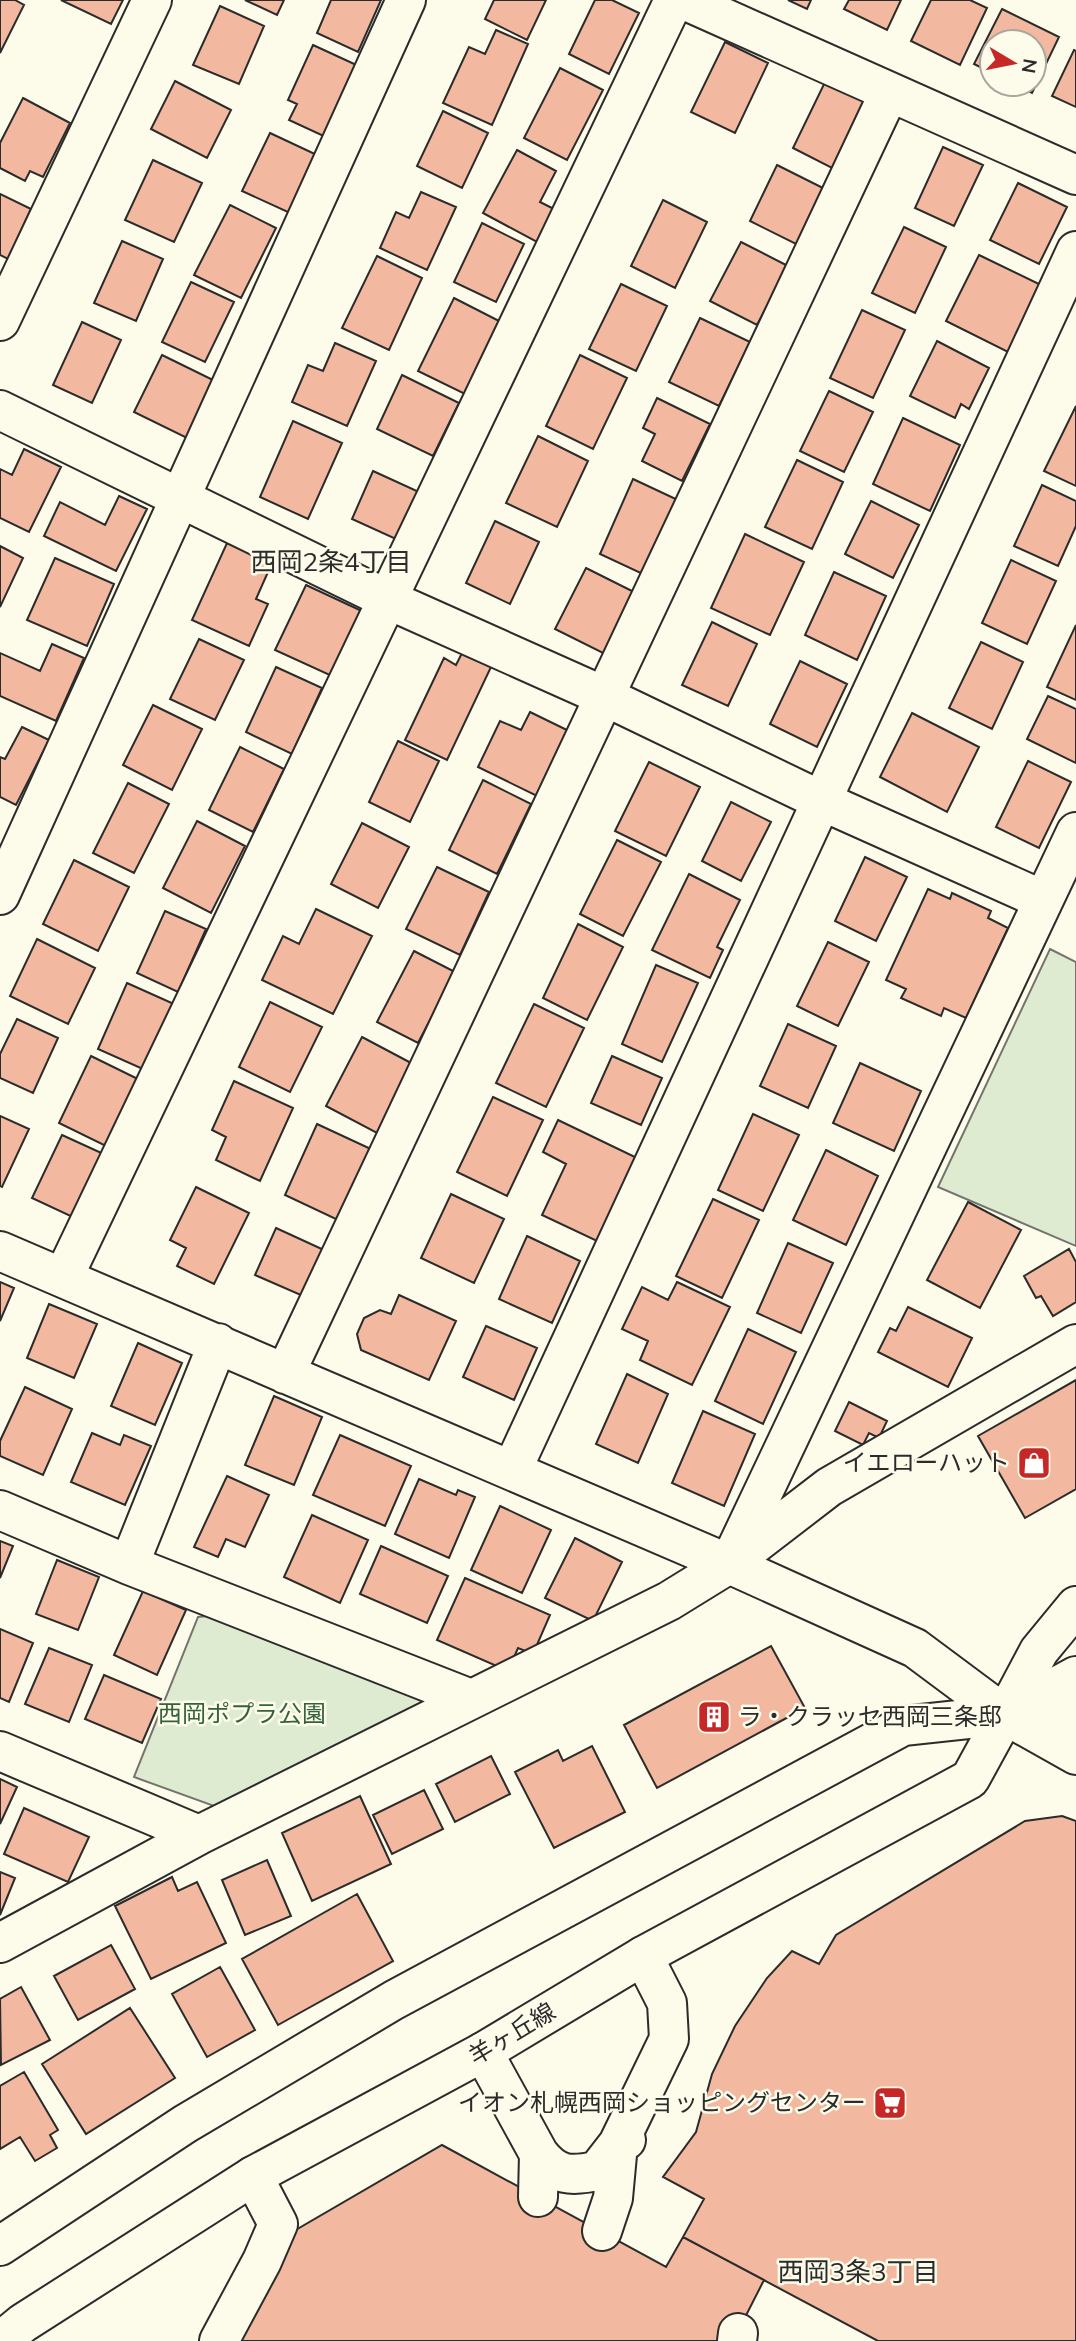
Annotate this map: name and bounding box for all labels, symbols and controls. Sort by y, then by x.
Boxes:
north arrow [978,28,1048,98]
text: N [1017,57,1043,75]
district label: 西岡2条4丁目 [250,545,412,578]
shop icon: イエローハット [1015,1444,1053,1482]
place label: イエローハット [843,1447,1010,1477]
park label: 西岡ポプラ公園 [158,1698,326,1728]
building icon: ラ・クラッセ西岡三条邸 [695,1698,733,1736]
place label: ラ・クラッセ西岡三条邸 [738,1701,1002,1731]
street label: 羊ヶ丘線 [463,1996,560,2071]
supermarket icon: イオン札幌西岡ショッピングセンター [871,2084,909,2122]
place label: イオン札幌西岡ショッピングセンター [458,2087,866,2117]
district label: 西岡3条3丁目 [777,2255,939,2288]

